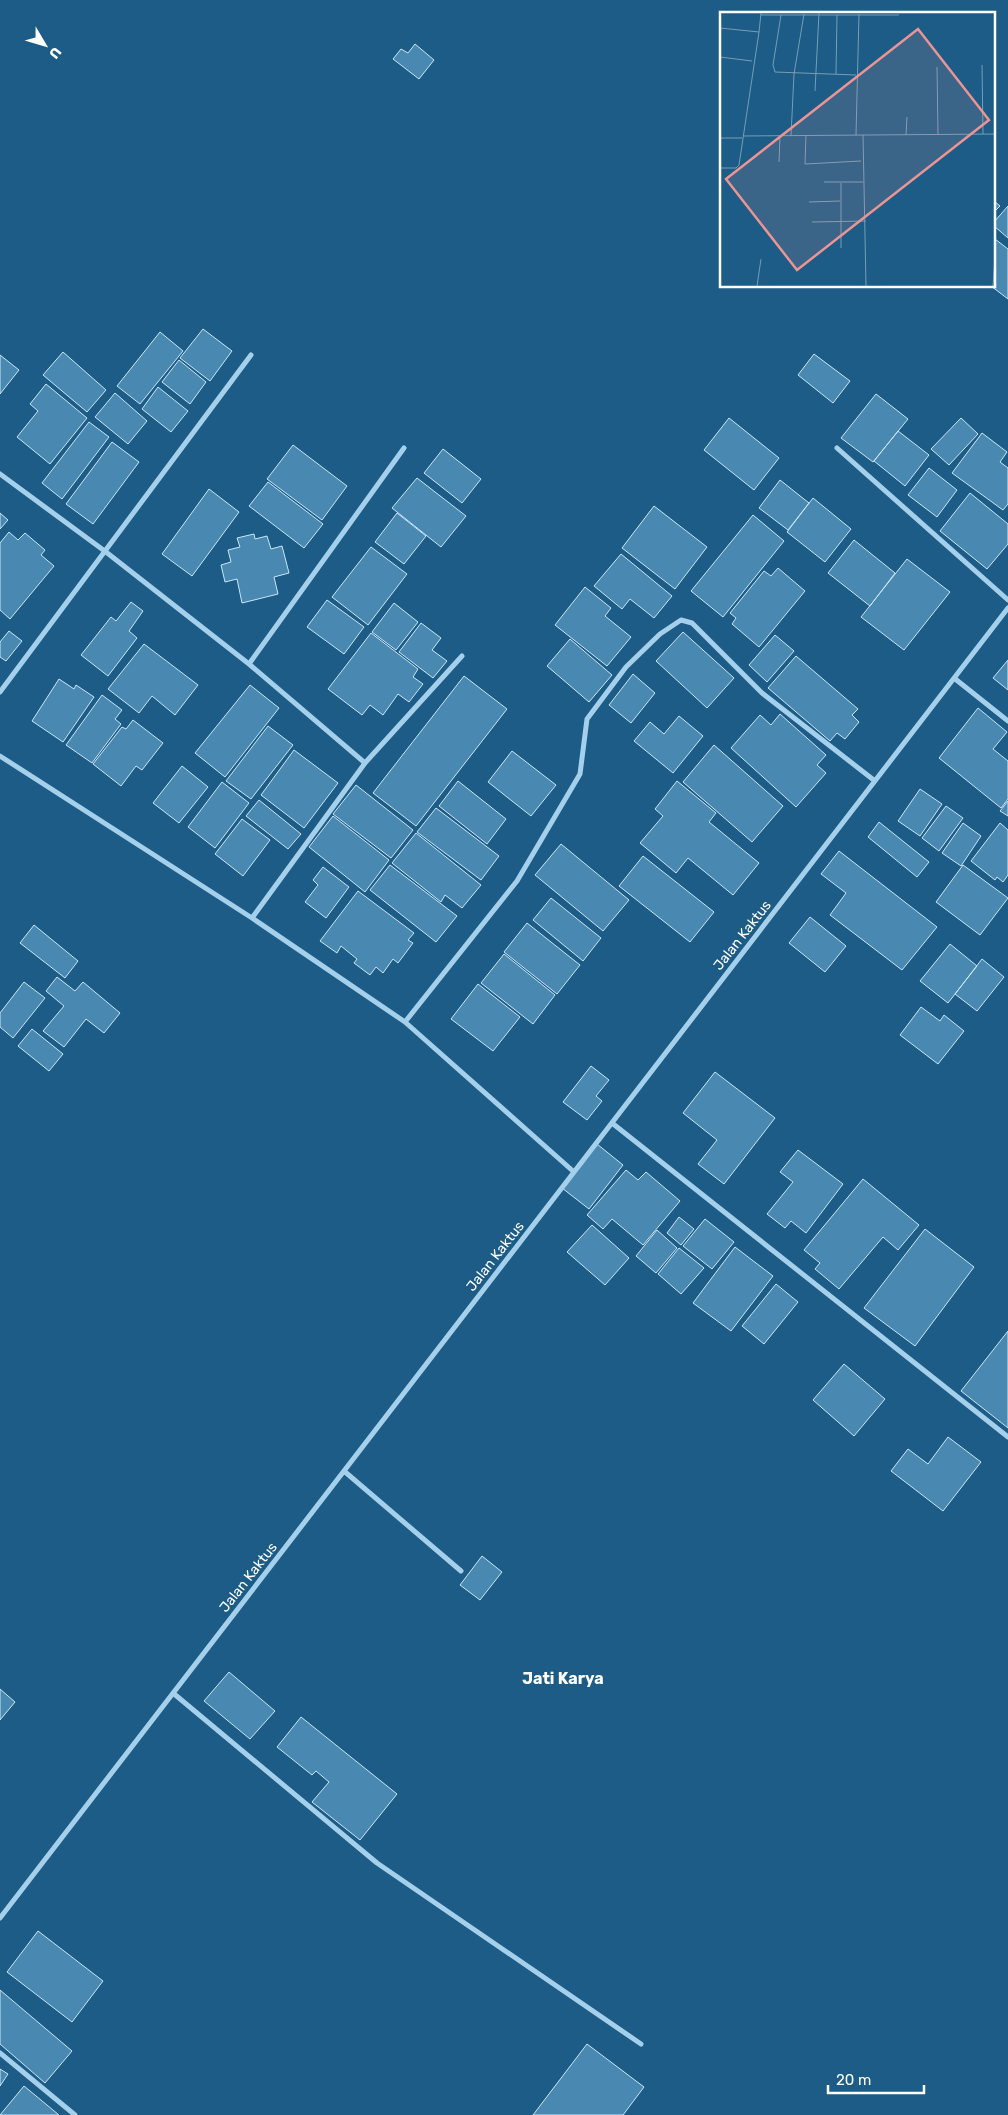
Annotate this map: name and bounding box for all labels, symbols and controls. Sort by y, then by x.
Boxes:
inset map [720,12,996,288]
north arrow [20,20,70,70]
text: U [45,43,65,62]
street label: Jalan Kaktus [710,897,775,974]
street label: Jalan Kaktus [463,1218,528,1295]
street label: Jalan Kaktus [216,1539,281,1616]
district label: Jati Karya [522,1669,604,1688]
scale bar [828,2062,924,2094]
text: 20 m [836,2071,871,2089]

